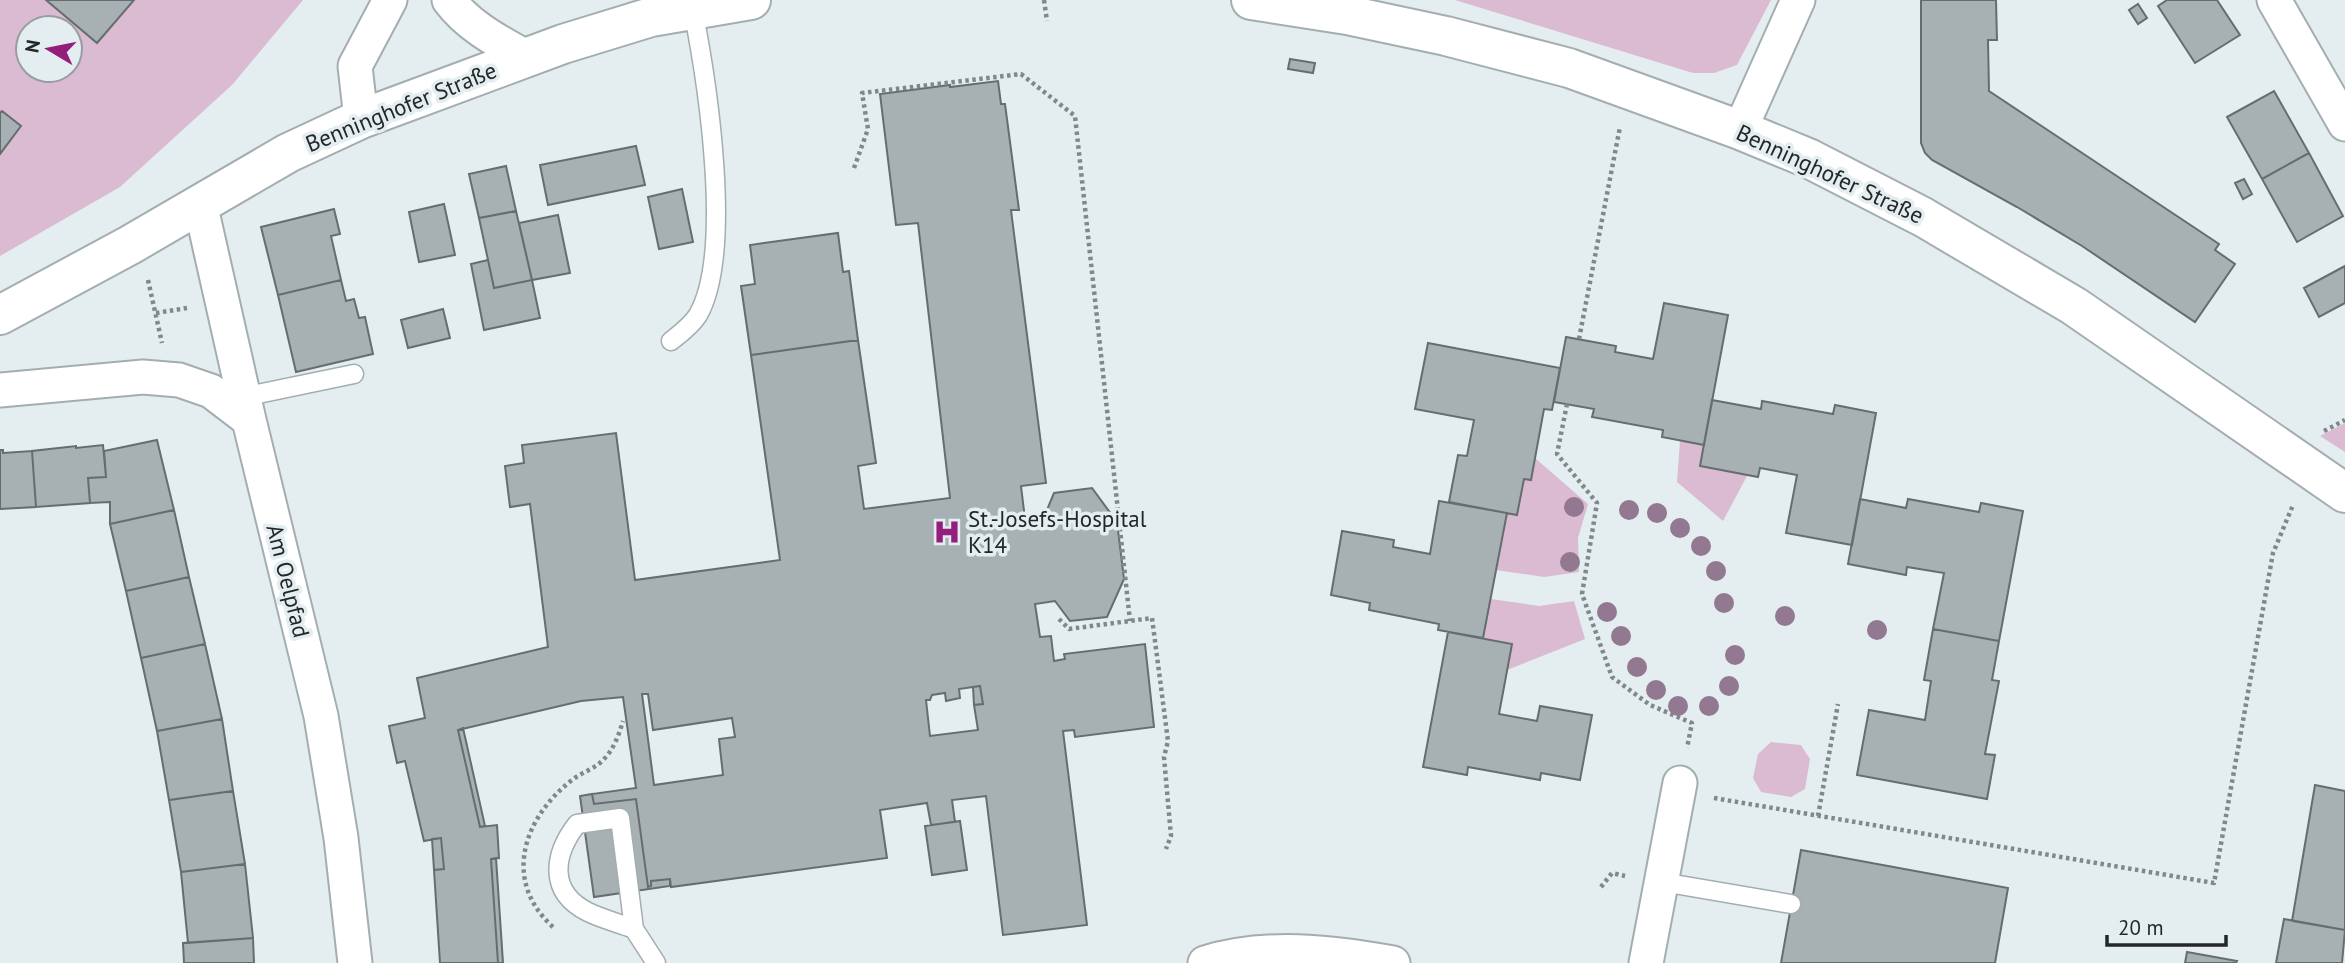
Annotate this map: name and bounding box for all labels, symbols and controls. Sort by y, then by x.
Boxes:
north arrow [14,14,84,84]
text: N [19,38,45,54]
street label: Benninghofer Straße [301,55,500,158]
street label: Benninghofer Straße [1732,117,1928,230]
place label: St.-Josefs-Hospital K14 [968,504,1147,559]
hospital icon: St.-Josefs-Hospital K14 [932,517,962,547]
street label: Am Oelpfad [260,521,317,641]
scale bar [2107,904,2226,948]
text: 20 m [2118,914,2164,941]

